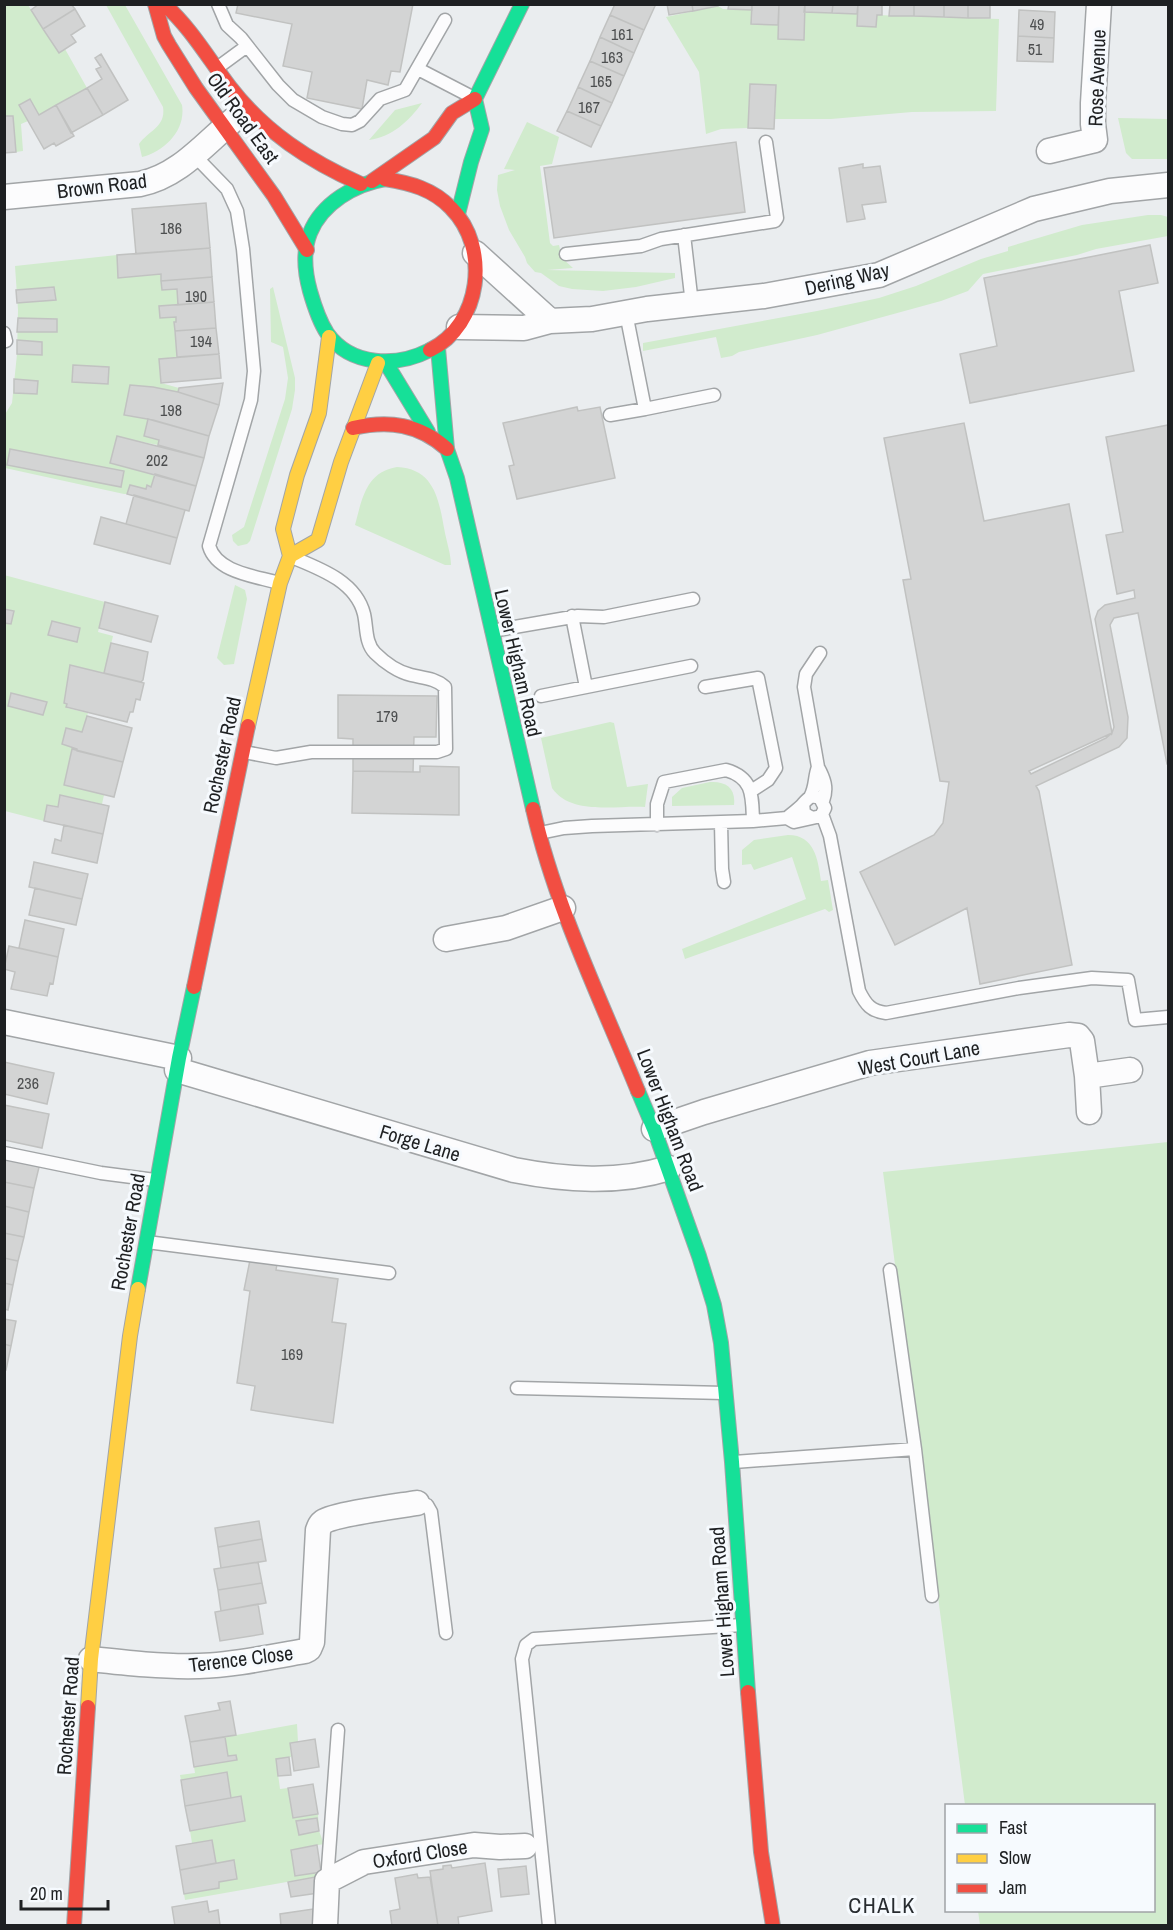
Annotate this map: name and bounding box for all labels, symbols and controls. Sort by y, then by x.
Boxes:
house number: 49 [1030,13,1044,35]
house number: 161 [611,23,634,45]
street label: Rose Avenue [1081,29,1112,127]
house number: 51 [1028,38,1043,60]
house number: 163 [601,46,623,68]
street label: Old Road East [201,67,286,169]
house number: 165 [590,70,612,92]
house number: 167 [578,96,600,118]
street label: Brown Road [56,167,148,204]
house number: 186 [160,217,182,239]
street label: Dering Way [802,256,893,301]
house number: 190 [185,285,207,307]
house number: 194 [190,330,212,352]
house number: 198 [160,399,182,421]
house number: 202 [146,449,168,471]
street label: Lower Higham Road [488,587,549,739]
street label: Rochester Road [196,694,247,816]
house number: 179 [376,705,398,727]
street label: West Court Lane [856,1034,982,1081]
street label: Lower Higham Road [631,1045,710,1195]
house number: 236 [17,1072,39,1094]
street label: Forge Lane [376,1117,464,1168]
street label: Rochester Road [104,1171,151,1293]
house number: 169 [281,1343,303,1365]
street label: Lower Higham Road [703,1526,740,1678]
street label: Terence Close [187,1639,295,1678]
street label: Rochester Road [50,1656,85,1776]
legend [945,1804,1155,1912]
text: Fast [999,1815,1027,1840]
street label: Oxford Close [371,1833,469,1874]
text: Slow [999,1845,1031,1870]
scale bar [21,1873,108,1911]
text: Jam [999,1875,1027,1900]
text: 20 m [30,1881,63,1906]
district label: CHALK [848,1890,916,1920]

